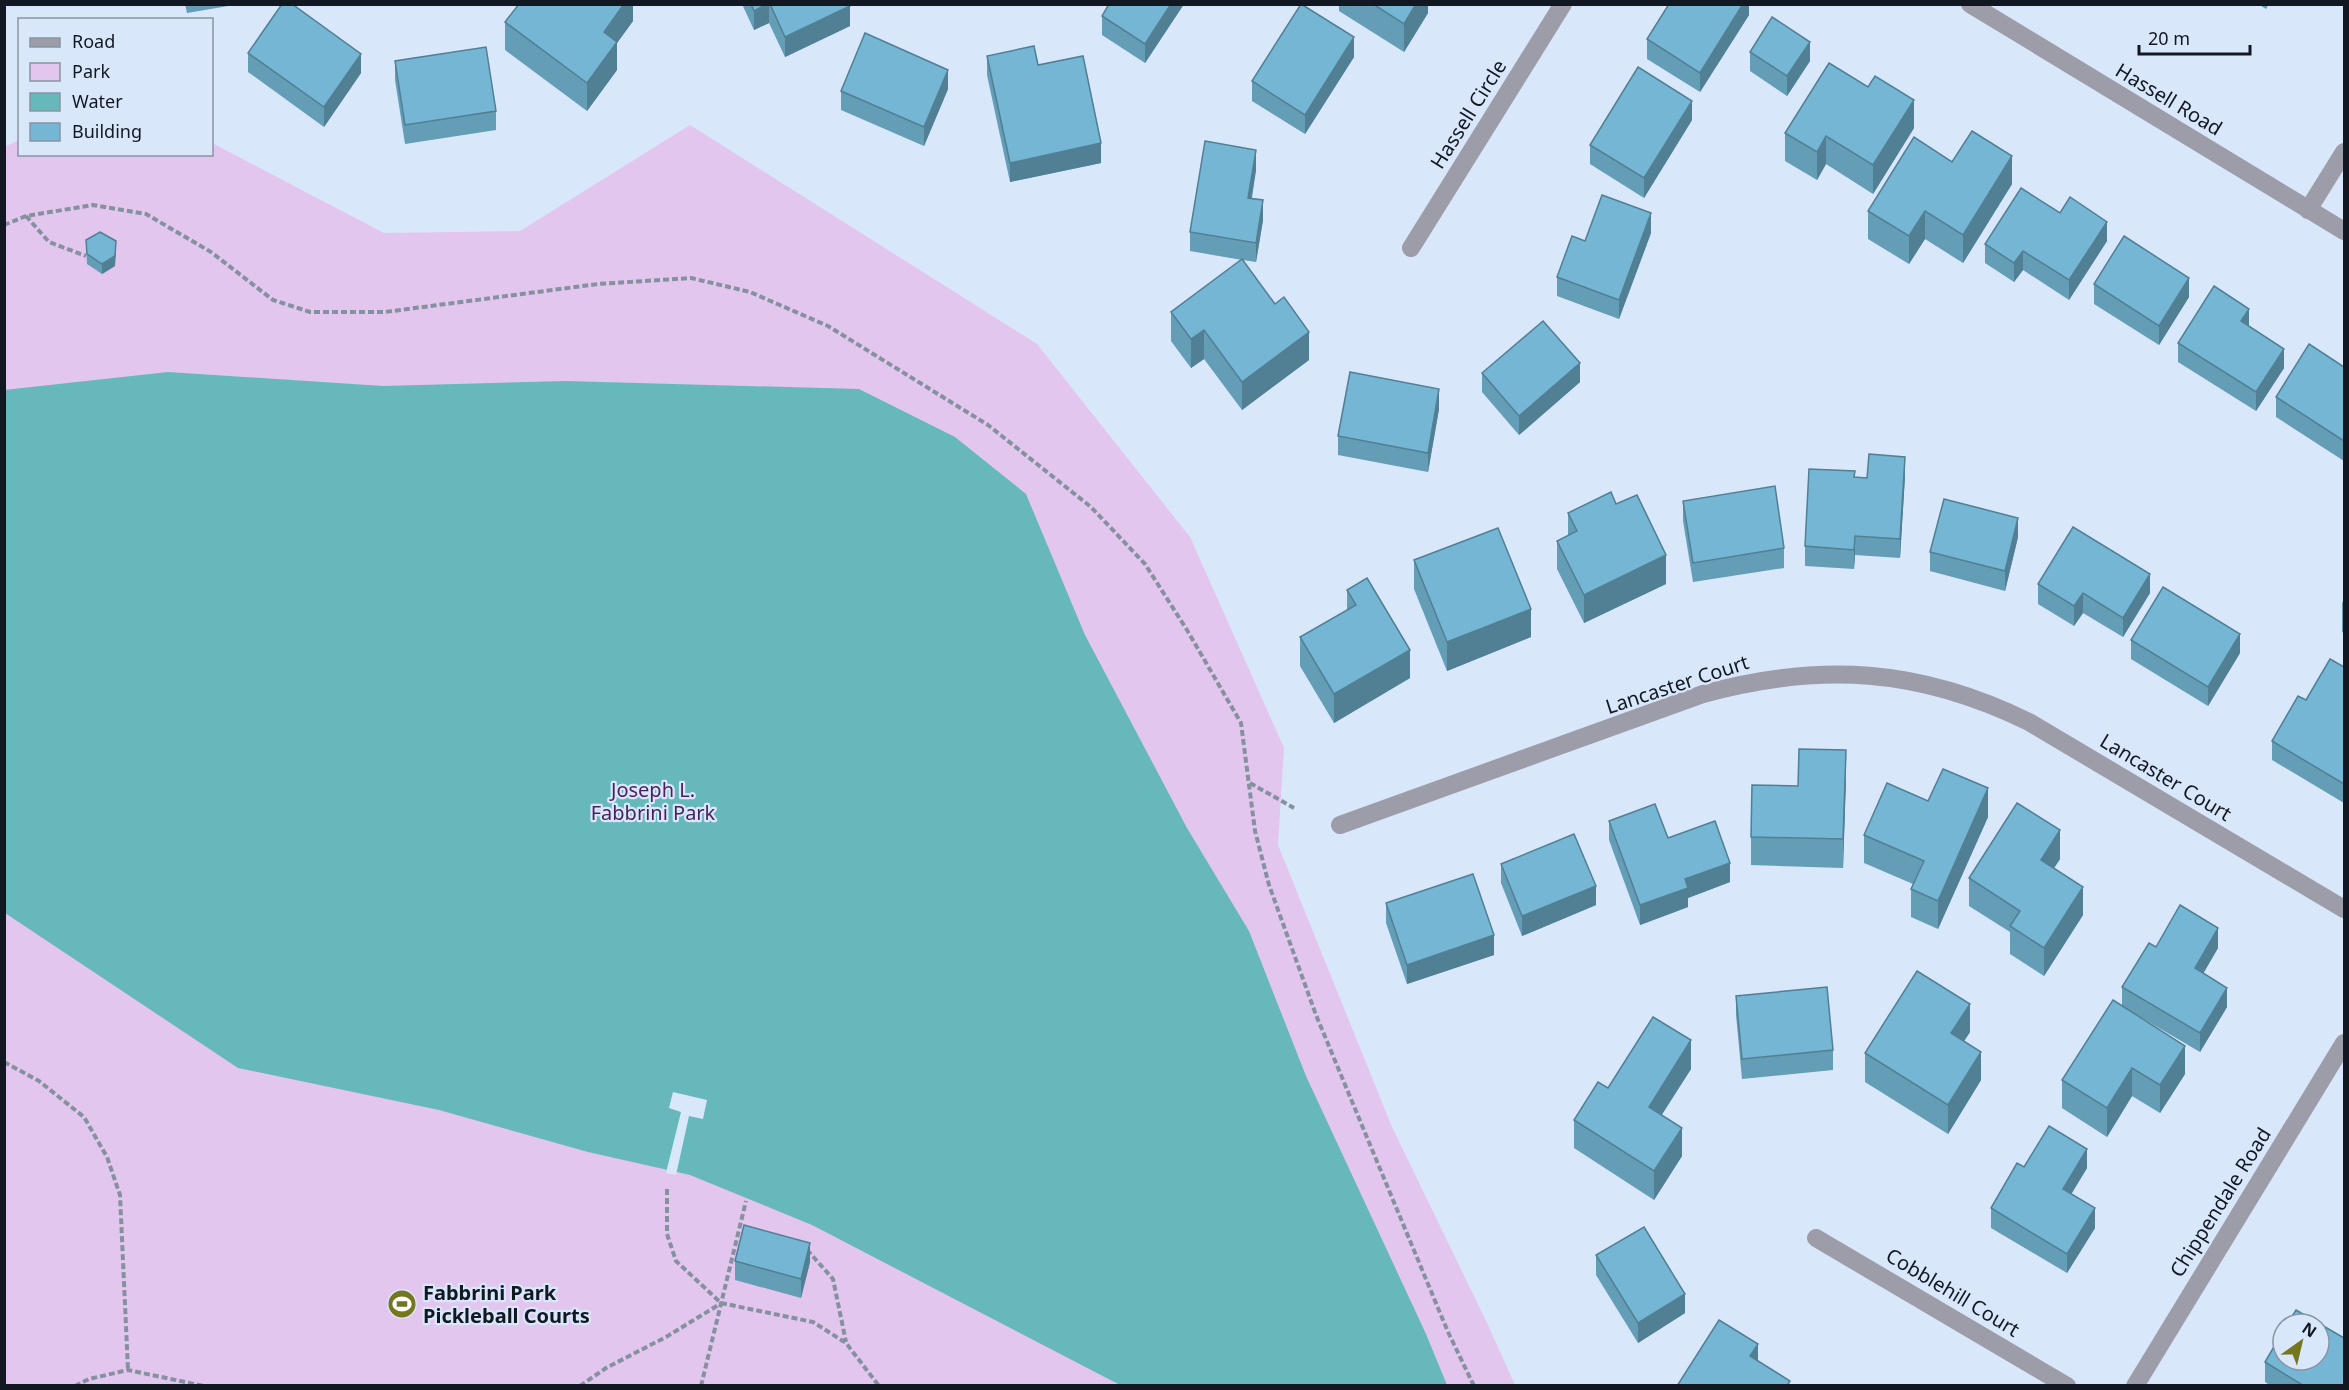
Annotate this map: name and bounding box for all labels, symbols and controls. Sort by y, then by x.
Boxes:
legend [18,18,213,156]
scale bar [2139,18,2250,56]
text: 20 m [2148,26,2190,50]
text: Road [72,29,115,53]
street label: Hassell Circle [1424,54,1512,174]
street label: Hassell Road [2111,57,2227,141]
text: Park [72,59,110,83]
text: Water [72,89,123,113]
text: Building [72,119,142,143]
street label: Lancaster Court [1602,648,1752,720]
street label: Lancaster Court [2095,727,2237,827]
park label: Joseph L. Fabbrini Park [591,776,716,826]
street label: Chippendale Road [2163,1122,2277,1282]
street label: Cobblehill Court [1881,1241,2025,1343]
place label: Fabbrini Park Pickleball Courts [423,1279,590,1329]
sports icon: Fabbrini Park Pickleball Courts [386,1288,418,1320]
north arrow [2271,1312,2331,1372]
text: N [2298,1317,2321,1342]

